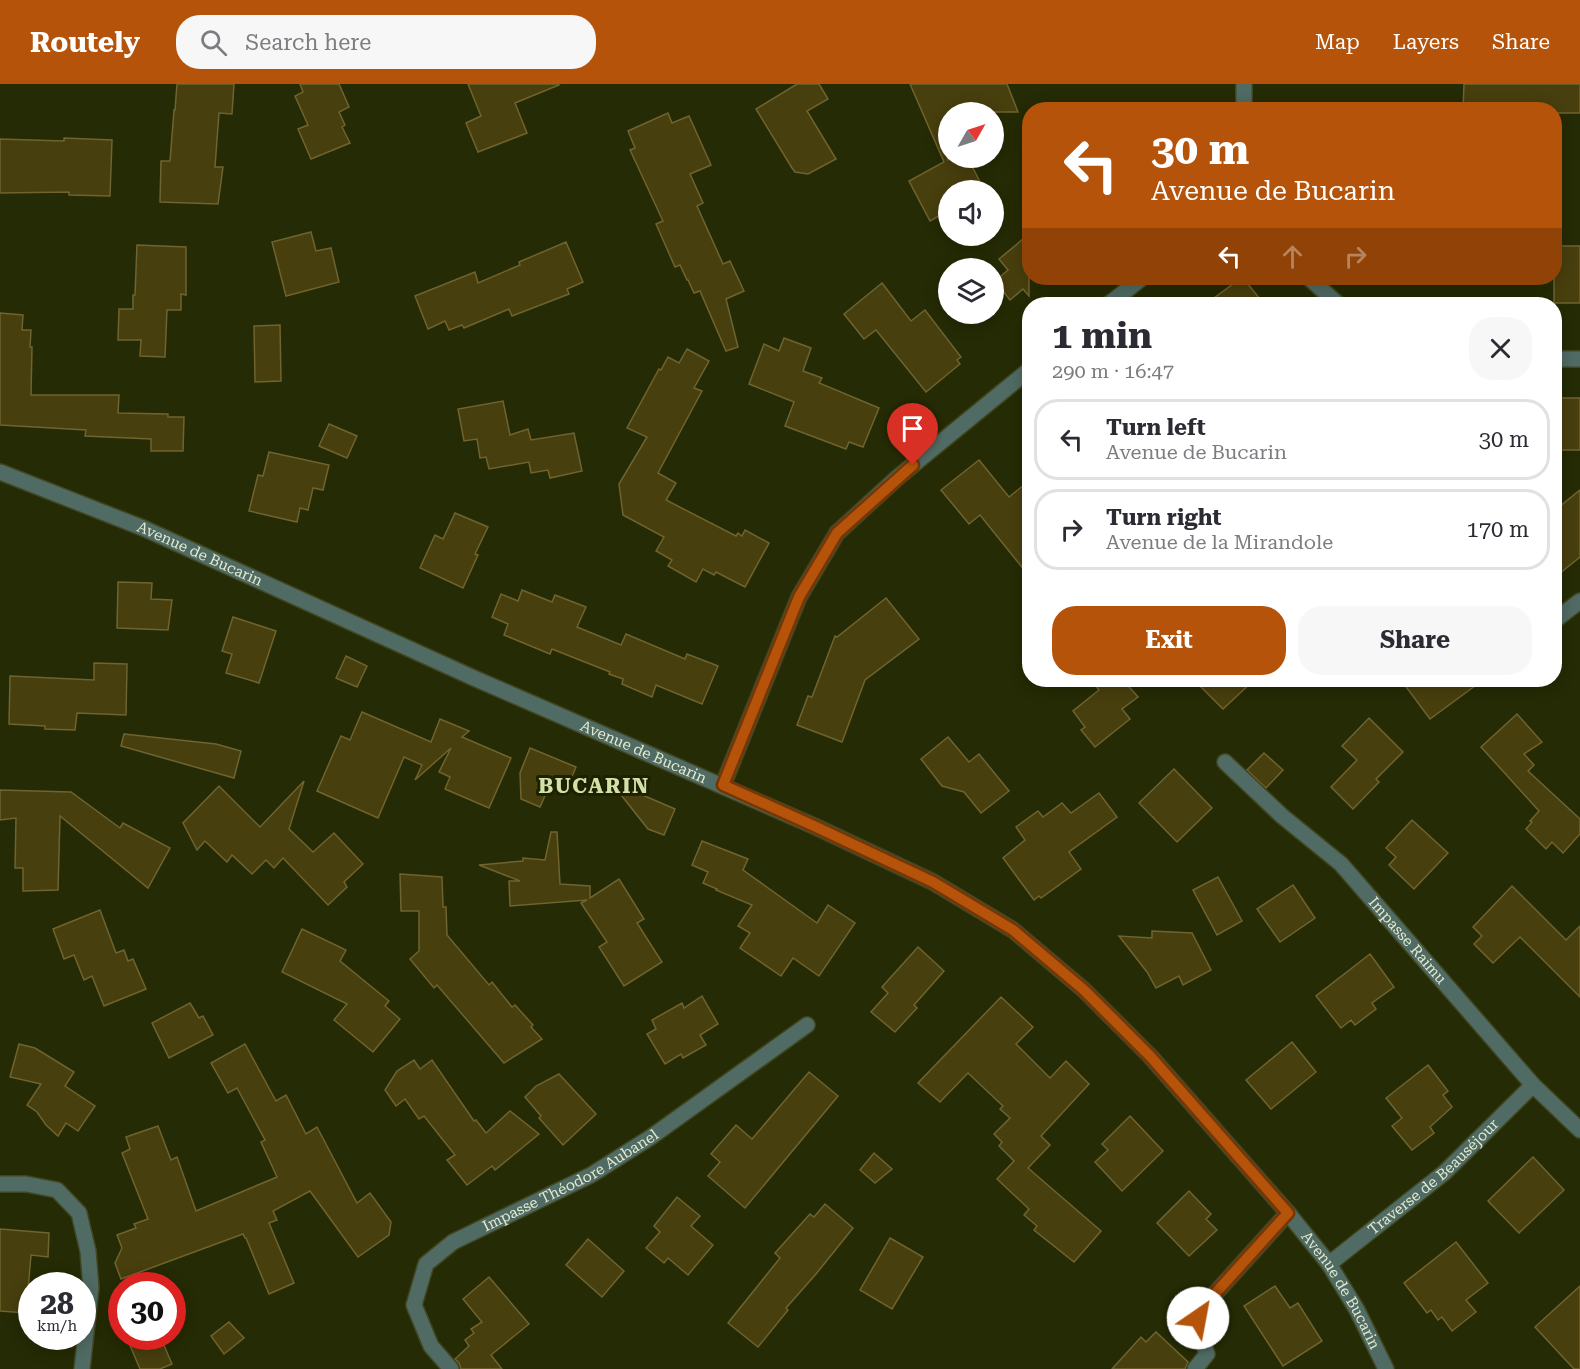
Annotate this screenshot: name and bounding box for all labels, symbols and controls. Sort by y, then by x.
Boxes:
search box [176,15,596,69]
text: Routely [30,26,140,59]
icon: search [197,26,230,59]
text: Search here [245,30,371,55]
text: Map [1315,30,1360,54]
text: Layers [1393,30,1459,54]
text: Share [1492,30,1550,54]
north arrow [938,102,1004,168]
map controls [938,102,1004,324]
text: 30 m [1151,125,1249,174]
icon: left [1052,126,1130,204]
text: Avenue de Bucarin [1151,175,1395,207]
button: sound [938,180,1004,246]
icon: left [1213,240,1246,273]
icon: ahead [1276,240,1309,273]
icon: right [1339,240,1372,273]
button: layers [938,258,1004,324]
text: 1 min [1052,315,1152,357]
button: close [1469,317,1532,380]
text: 290 m · 16:47 [1052,359,1174,383]
pin [887,403,938,465]
icon: arrive [896,412,929,445]
text: Turn left [1106,415,1206,440]
icon: left [1055,423,1088,456]
text: 30 m [1479,427,1529,452]
text: Avenue de Bucarin [1106,440,1287,464]
text: Turn right [1106,505,1221,530]
icon: right [1055,513,1088,546]
text: 170 m [1466,517,1529,542]
street label: Avenue de Bucarin [135,518,266,590]
text: Avenue de la Mirandole [1106,530,1333,554]
button: Exit [1052,606,1286,675]
button: Share [1298,606,1532,675]
street label: Avenue de Bucarin [578,717,710,787]
district label: BUCARIN [538,774,650,798]
street label: Impasse Raimu [1365,893,1451,988]
street label: Traverse de Beauséjour [1364,1115,1502,1239]
street label: Impasse Théodore Aubanel [480,1126,662,1235]
street label: Avenue de Bucarin [1297,1228,1384,1353]
speed limit sign: 30 [108,1272,186,1350]
text: 28 [40,1286,74,1321]
position arrow [1166,1286,1230,1350]
text: km/h [37,1317,77,1335]

